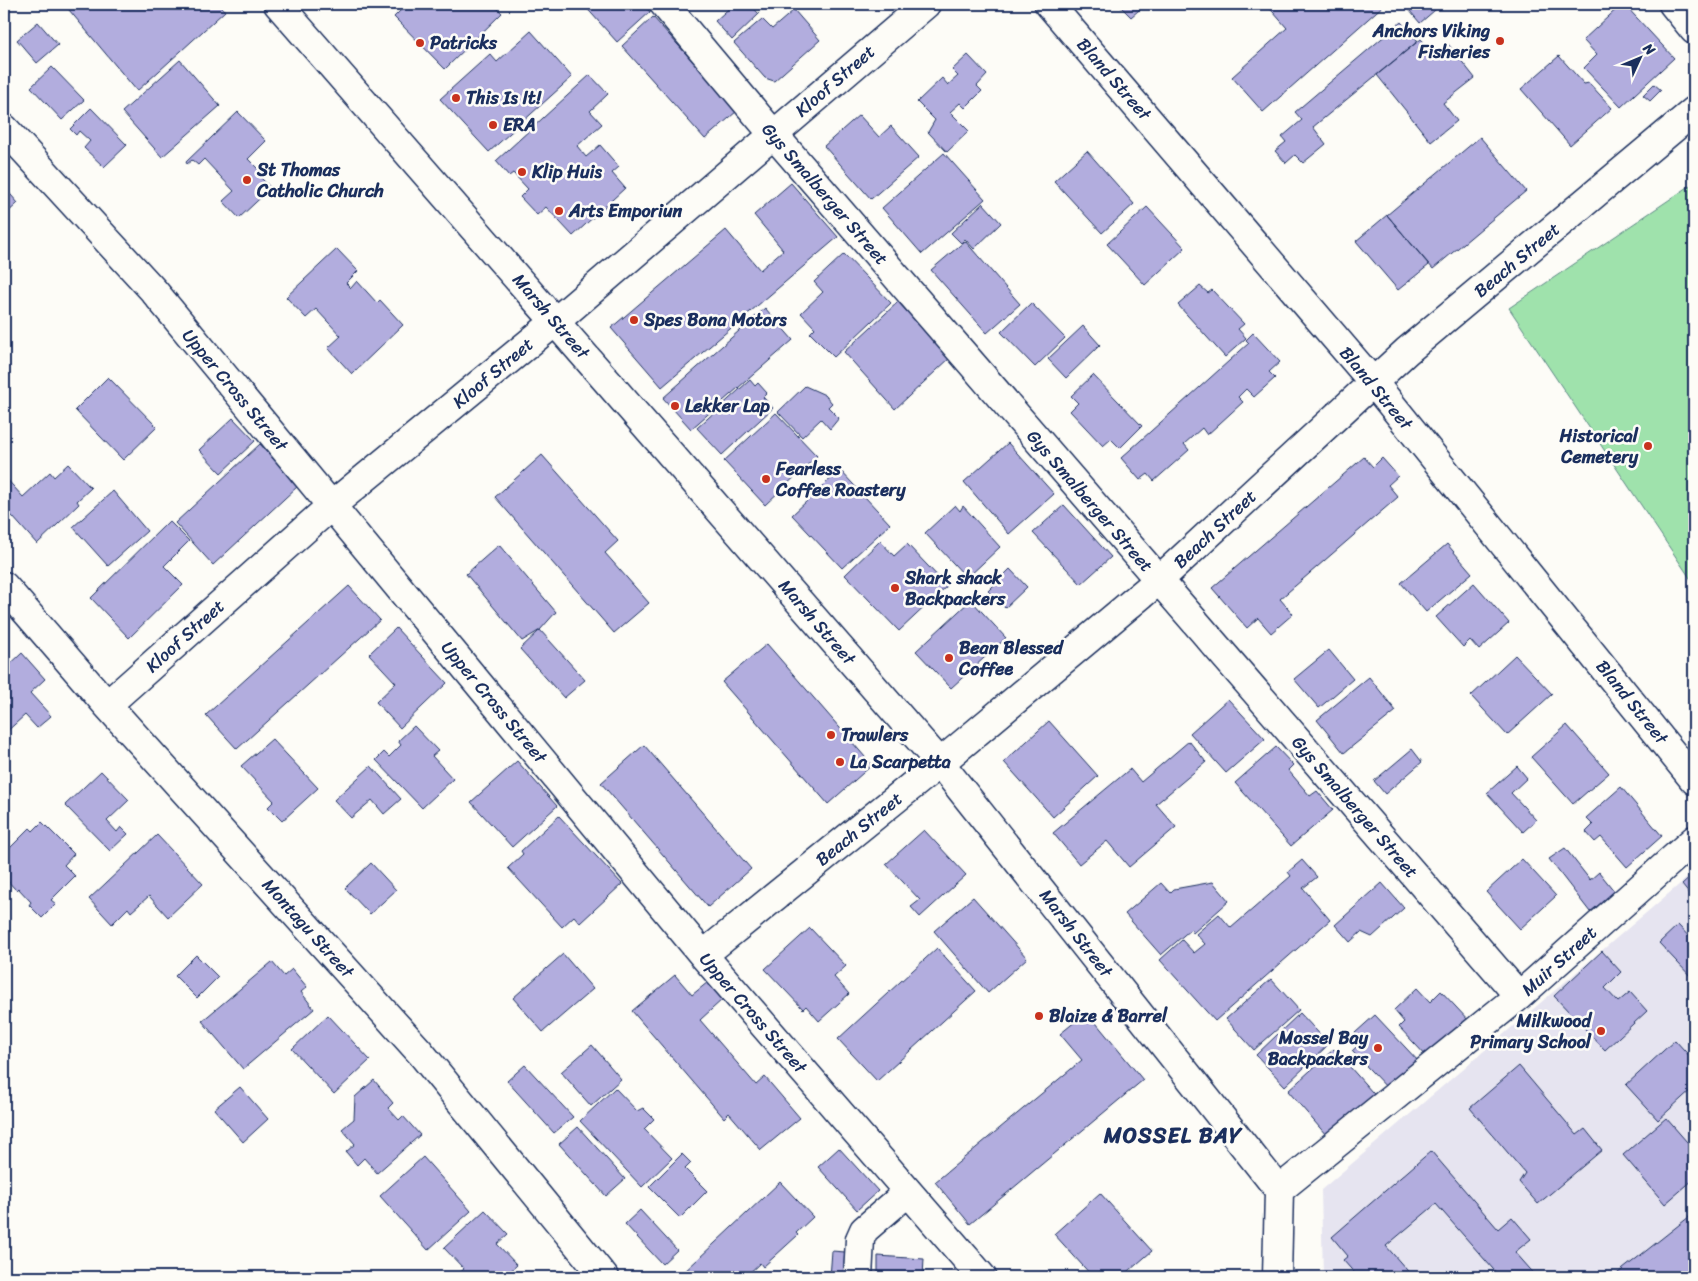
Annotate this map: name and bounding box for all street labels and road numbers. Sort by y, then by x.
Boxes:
street label: Bland Street [1069,30,1160,128]
street label: Kloof Street [787,37,883,125]
street label: Gys Smalberger Street [753,115,897,273]
street label: Beach Street [1466,214,1568,306]
street label: Marsh Street [504,266,598,367]
street label: Upper Cross Street [174,321,297,459]
street label: Kloof Street [445,329,541,417]
street label: Bland Street [1331,339,1421,438]
street label: Gys Smalberger Street [1018,422,1162,580]
street label: Beach Street [1166,481,1264,577]
street label: Marsh Street [770,572,864,673]
street label: Kloof Street [138,591,232,681]
street label: Upper Cross Street [433,633,556,771]
street label: Bland Street [1588,652,1677,752]
street label: Gys Smalberger Street [1283,728,1427,886]
street label: Beach Street [808,783,910,874]
street label: Montagu Street [254,870,363,986]
street label: Marsh Street [1031,881,1122,985]
street label: Muir Street [1513,918,1605,1004]
street label: Upper Cross Street [691,945,816,1082]

